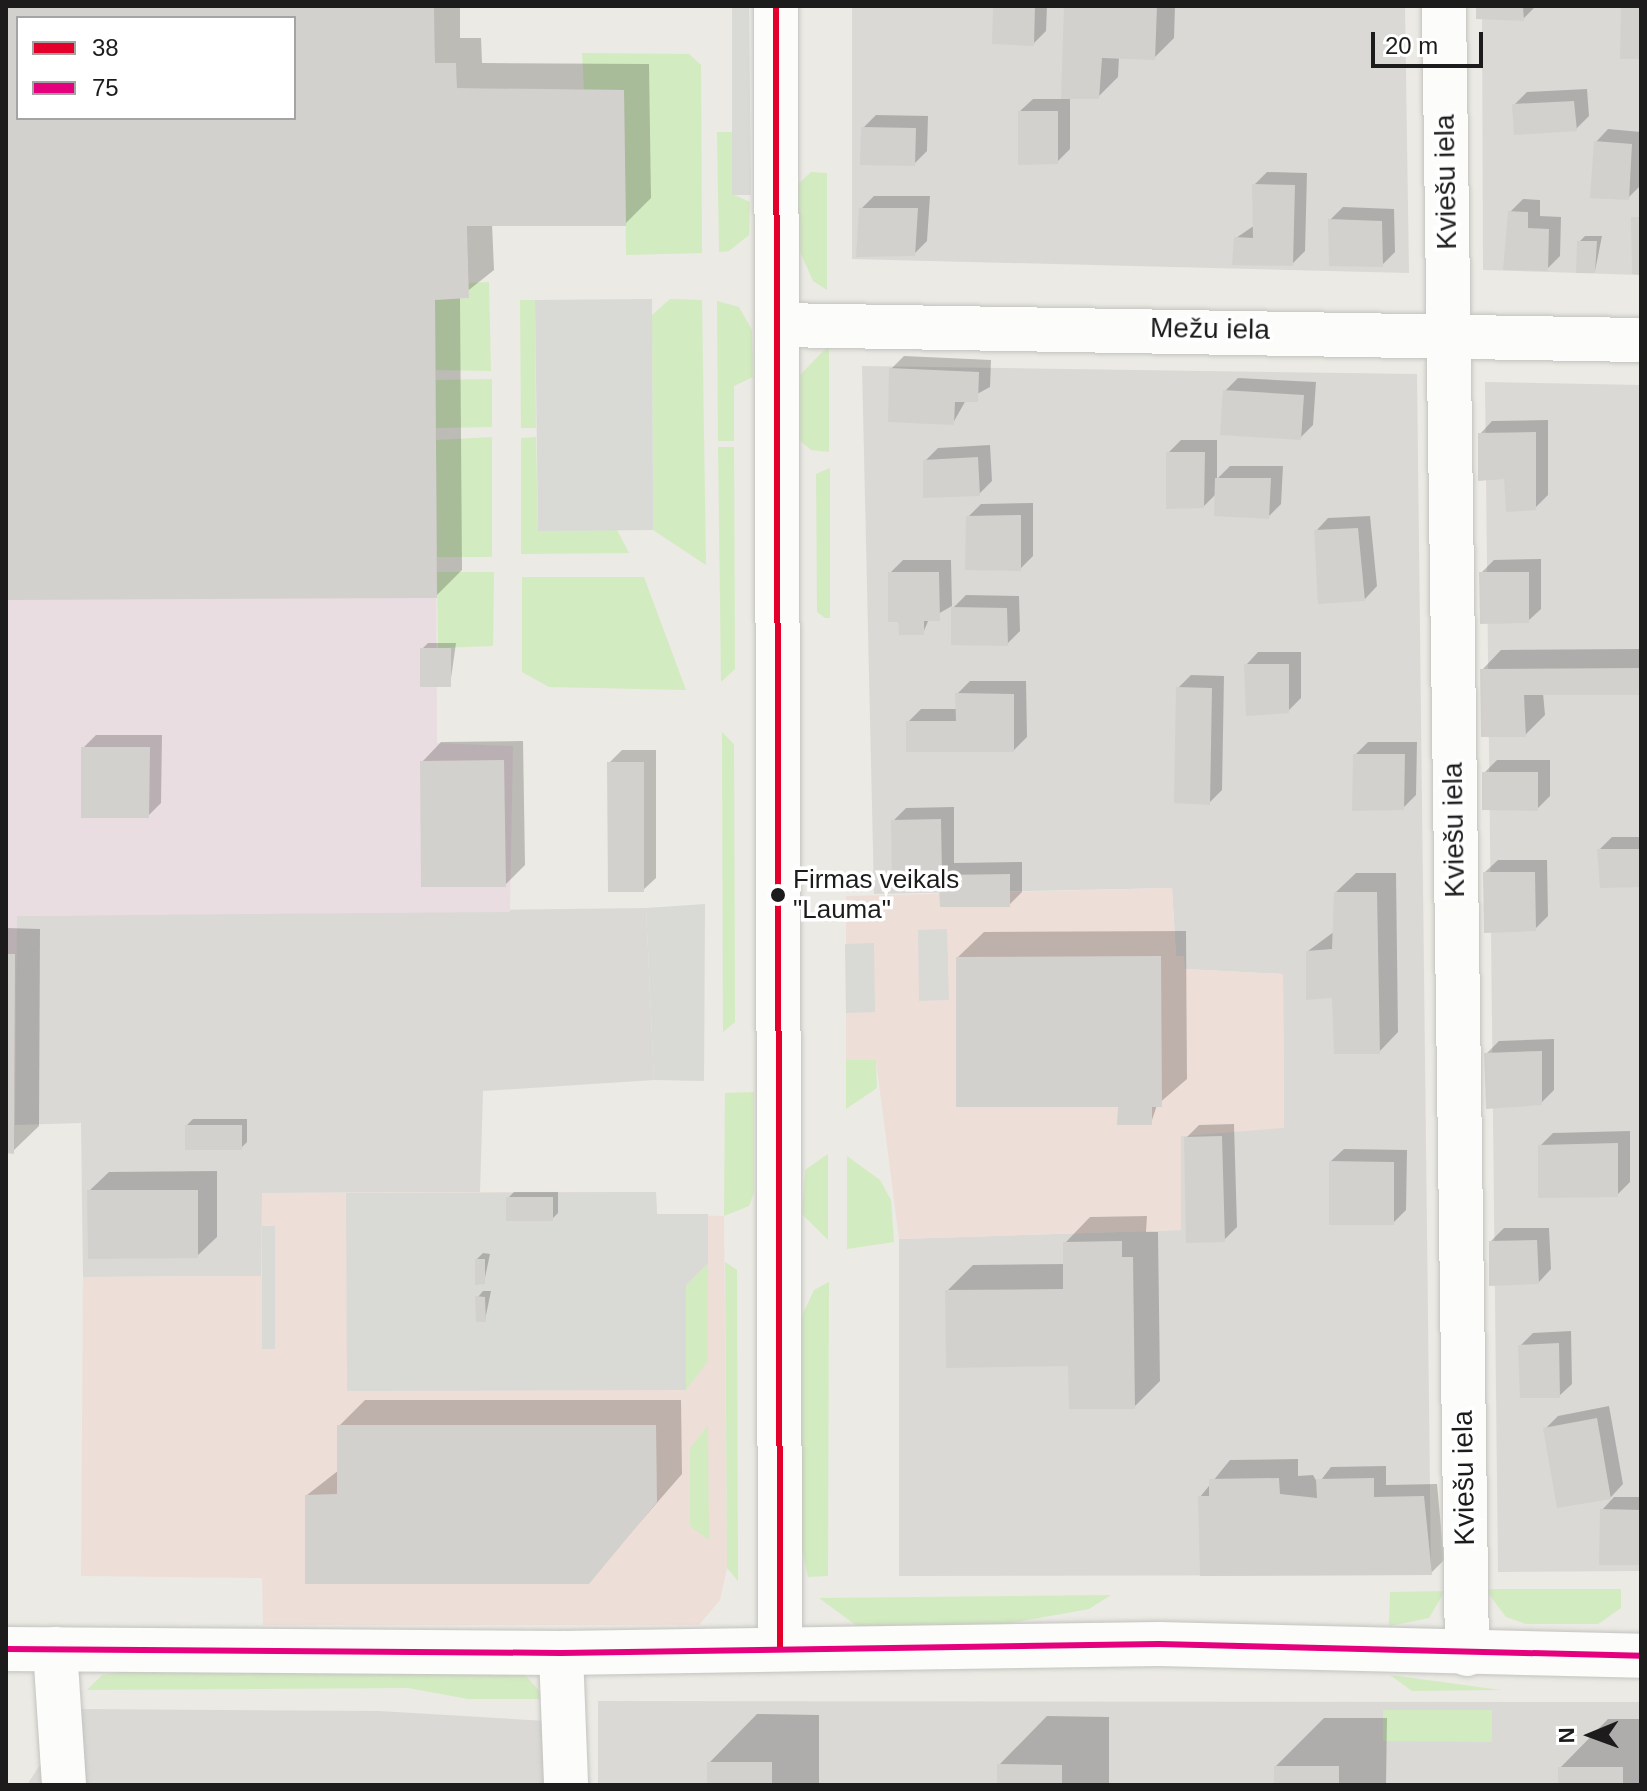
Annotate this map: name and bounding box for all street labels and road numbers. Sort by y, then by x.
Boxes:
street label: Kviešu iela [1428,114,1464,250]
street label: Mežu iela [1150,311,1270,347]
street label: Kviešu iela [1436,762,1472,898]
street label: Kviešu iela [1446,1410,1482,1546]

